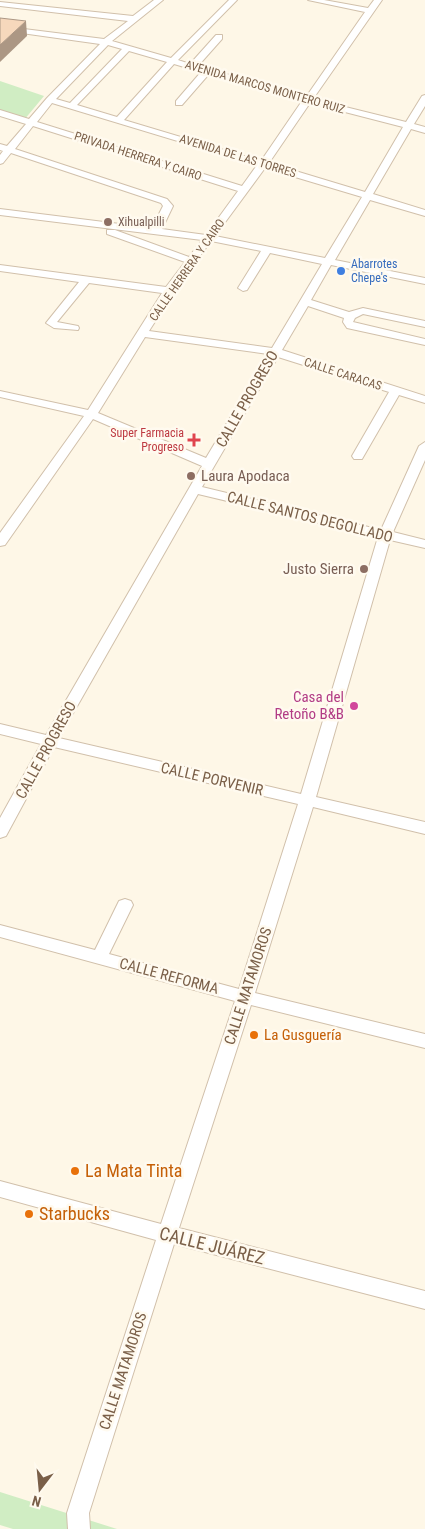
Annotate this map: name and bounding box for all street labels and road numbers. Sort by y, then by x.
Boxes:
street label: AVENIDA MARCOS MONTERO RUIZ [183,57,347,117]
street label: PRIVADA HERRERA Y CAIRO [73,129,203,183]
street label: AVENIDA DE LAS TORRES [178,132,298,180]
street label: CALLE HERRERA Y CAIRO [146,216,228,324]
street label: CALLE PROGRESO [212,347,282,451]
street label: CALLE CARACAS [302,355,384,393]
street label: CALLE SANTOS DEGOLLADO [225,488,395,546]
street label: CALLE PROGRESO [12,698,80,802]
street label: CALLE PORVENIR [159,758,265,800]
street label: CALLE MATAMOROS [221,925,276,1047]
street label: CALLE REFORMA [117,954,221,998]
street label: CALLE JUÁREZ [157,1222,267,1269]
street label: CALLE MATAMOROS [96,1310,151,1432]

